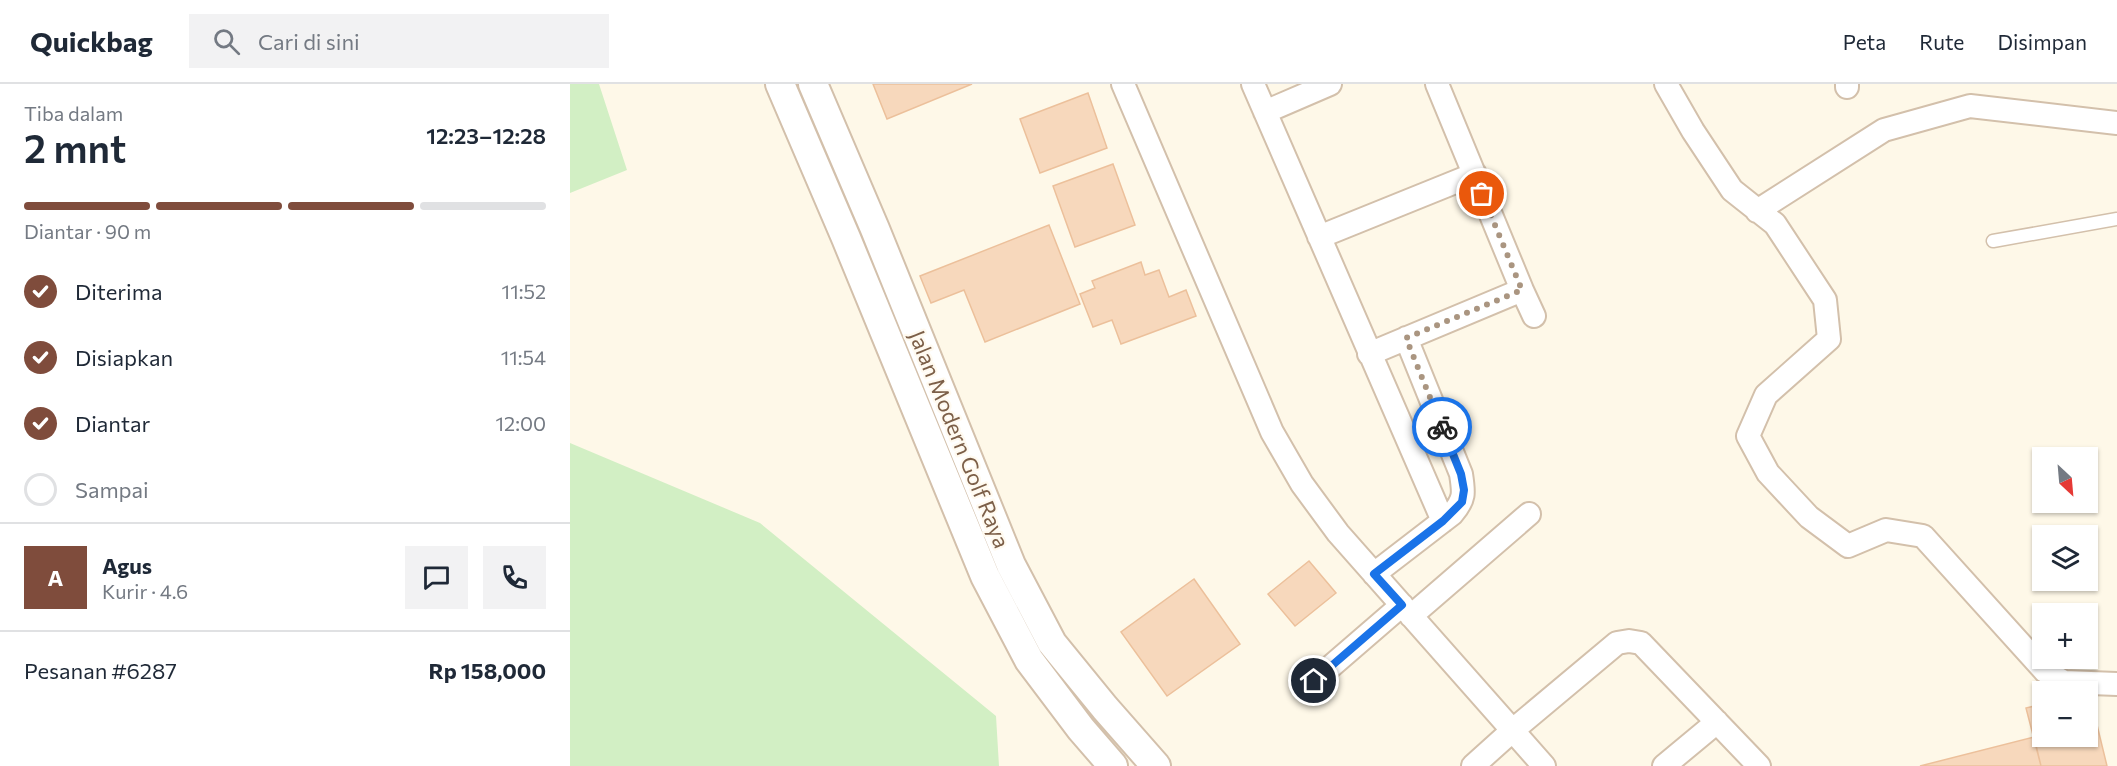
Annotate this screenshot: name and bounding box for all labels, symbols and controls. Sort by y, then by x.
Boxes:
search box [189,14,609,68]
text: Quickbag [30,24,153,58]
icon: search [210,25,243,58]
text: Cari di sini [258,28,360,55]
text: Peta [1843,29,1886,54]
text: Rute [1919,29,1964,54]
text: Disimpan [1997,29,2087,54]
text: Tiba dalam [24,101,123,125]
text: 12:23–12:28 [426,122,546,149]
text: 2 mnt [24,123,126,171]
pin [1456,168,1507,219]
icon: bag [1465,177,1498,210]
text: Diantar · 90 m [24,219,151,243]
icon: check [24,275,57,308]
text: Diterima [75,278,162,305]
text: 11:52 [502,279,546,303]
street label: Jalan Modern Golf Raya [904,326,1016,552]
icon: check [24,341,57,374]
text: Disiapkan [75,344,173,371]
text: 11:54 [501,345,546,369]
courier [1412,397,1472,457]
icon: check [24,407,57,440]
text: Diantar [75,410,150,437]
text: 12:00 [496,411,546,435]
icon: bike [1426,411,1459,444]
north arrow [2032,447,2098,513]
map controls [2032,447,2098,747]
text: Sampai [75,476,149,503]
button: layers [2032,525,2098,591]
button: chat [405,546,468,609]
button: phone [483,546,546,609]
text: Agus [102,552,152,579]
text: A [48,564,63,591]
text: Kurir · 4.6 [102,579,188,603]
button: + [2032,603,2098,669]
pin [1288,655,1339,706]
text: Pesanan #6287 [24,657,177,684]
text: Rp 158,000 [428,657,546,684]
icon: home [1297,664,1330,697]
button: − [2032,681,2098,747]

